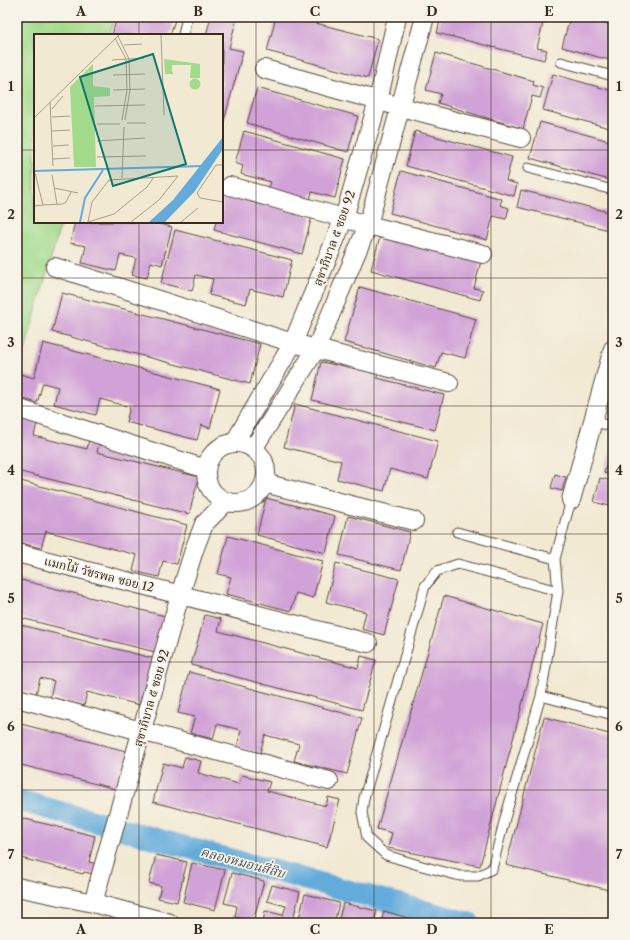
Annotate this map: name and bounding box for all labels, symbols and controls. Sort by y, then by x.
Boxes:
text: A [75,3,87,19]
text: B [193,3,203,19]
text: C [310,3,320,19]
text: D [426,3,438,19]
text: E [544,3,554,19]
inset map [34,34,223,223]
text: 1 [8,78,14,94]
text: 1 [616,78,622,94]
street label: สุขาภิบาล ๕ ซอย 92 [310,188,359,288]
text: 2 [7,206,15,222]
text: 2 [615,206,623,222]
text: 3 [7,334,15,350]
text: 3 [615,334,623,350]
text: 4 [7,462,15,478]
text: 4 [615,462,623,478]
street label: แมกไม้ วัชรพล ซอย 12 [42,552,156,595]
text: 5 [7,590,15,606]
text: 5 [615,590,623,606]
street label: สุขาภิบาล ๕ ซอย 92 [130,648,173,749]
text: 6 [7,718,15,734]
text: 6 [615,718,623,734]
water label: คลองหมอนสี่สิบ [199,842,288,881]
text: 7 [8,846,15,862]
text: 7 [616,846,623,862]
text: A [75,921,87,937]
text: B [193,921,203,937]
text: C [310,921,320,937]
text: D [426,921,438,937]
text: E [544,921,554,937]

